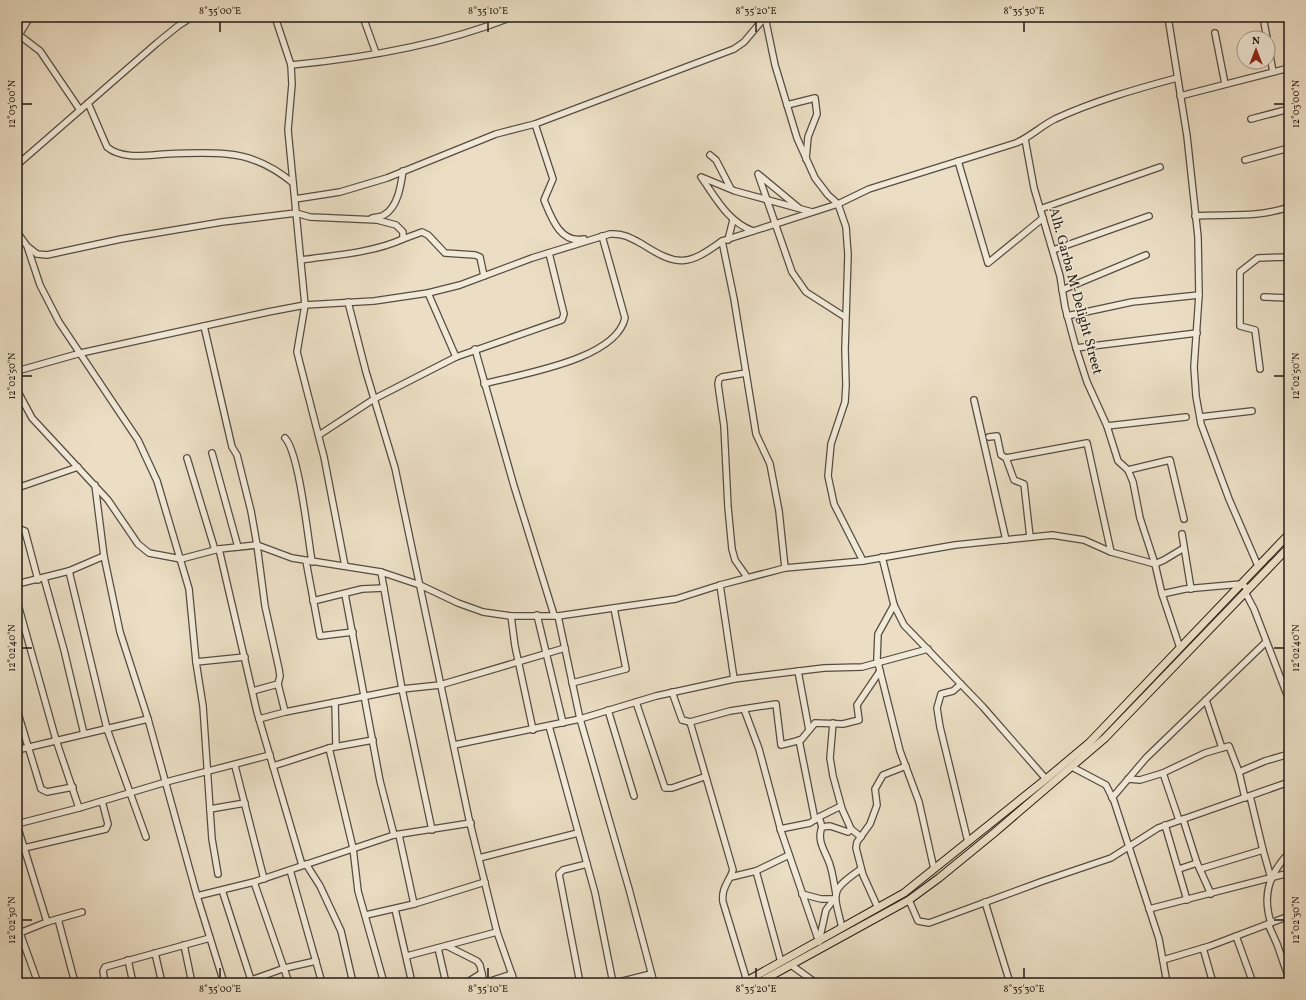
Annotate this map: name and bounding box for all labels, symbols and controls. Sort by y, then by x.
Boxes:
text: 8°35'00"E [199,4,241,18]
text: 8°35'10"E [468,4,508,18]
text: 8°35'20"E [735,4,777,18]
text: 8°35'30"E [1004,4,1044,18]
north arrow [1236,30,1276,70]
text: N [1252,34,1260,49]
text: 12°03'00"N [5,79,19,128]
text: 12°03'00"N [1289,79,1303,128]
street label: Alh. Garba M-Delight Street [1044,205,1107,377]
text: 12°02'50"N [5,352,19,400]
text: 12°02'50"N [1289,352,1303,400]
text: 12°02'40"N [5,624,19,672]
text: 12°02'40"N [1289,624,1303,672]
text: 12°02'30"N [5,896,19,944]
text: 12°02'30"N [1289,896,1303,944]
text: 8°35'00"E [199,982,241,996]
text: 8°35'10"E [468,982,508,996]
text: 8°35'20"E [735,982,777,996]
text: 8°35'30"E [1004,982,1044,996]

